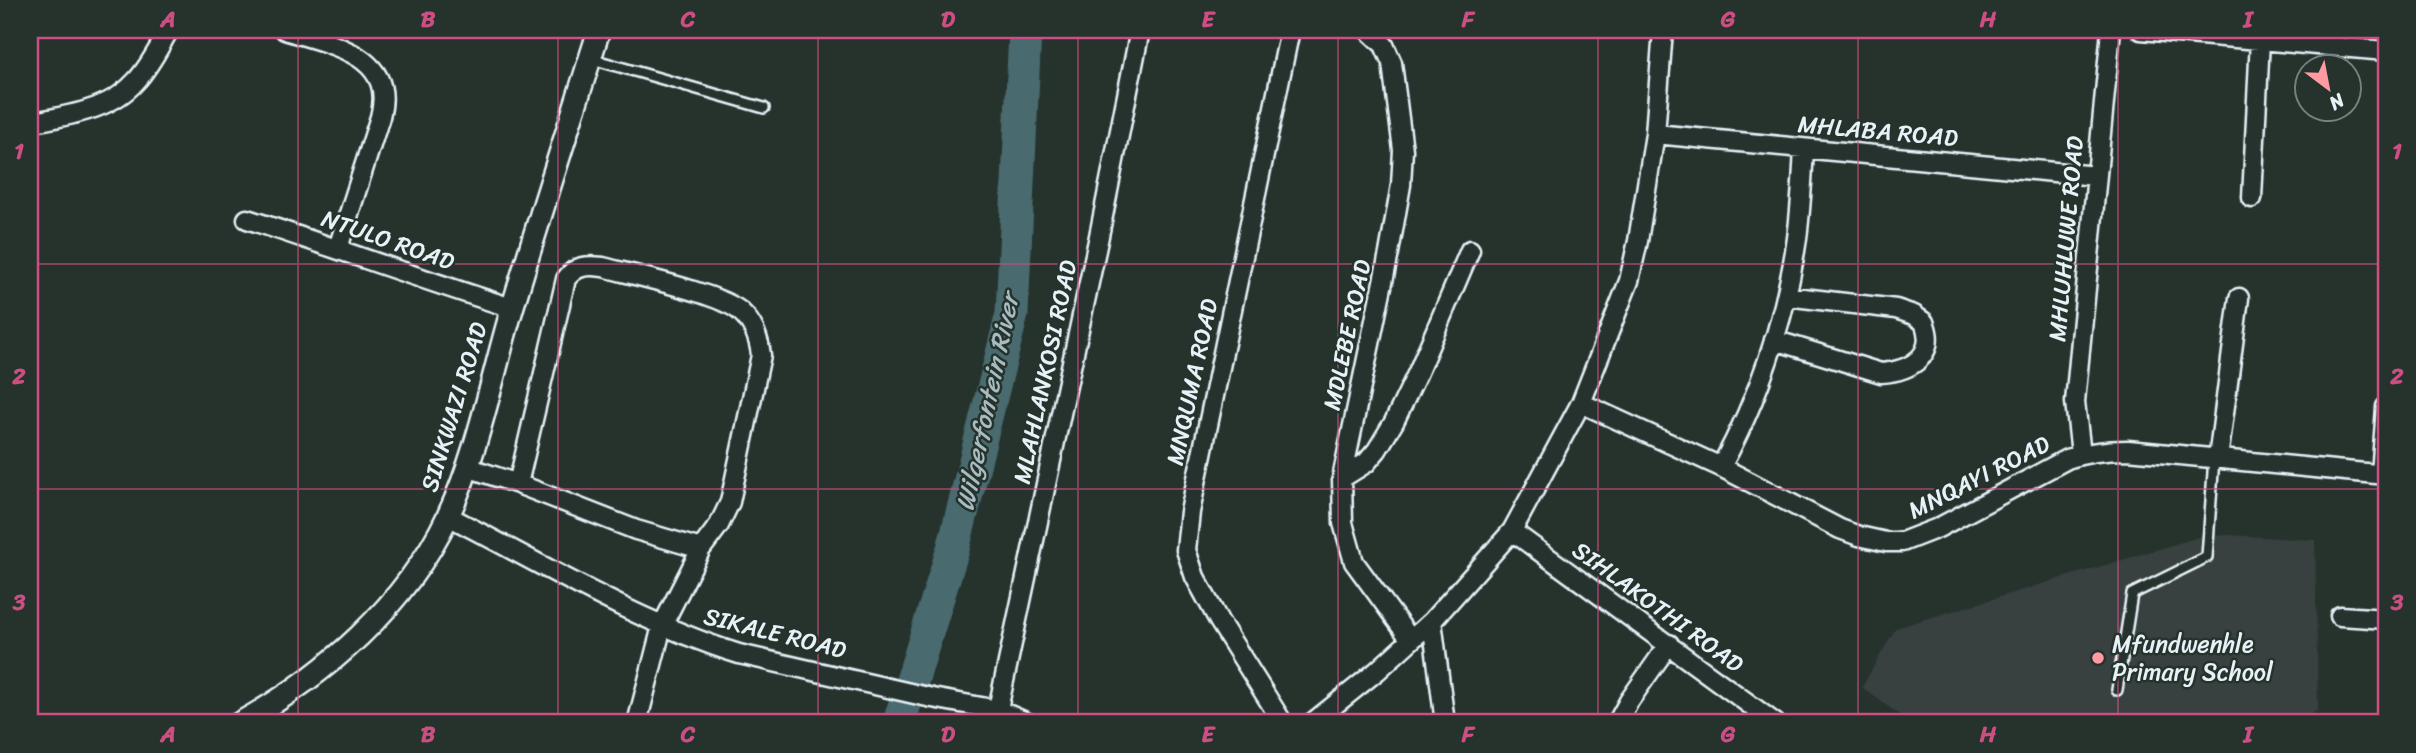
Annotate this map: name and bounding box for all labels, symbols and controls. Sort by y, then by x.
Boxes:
text: A [159,0,176,40]
text: B [421,0,436,40]
text: C [680,0,696,40]
text: D [941,0,956,40]
text: E [1202,0,1217,40]
text: F [1461,0,1476,40]
text: G [1720,0,1736,40]
text: H [1979,0,1997,40]
text: I [2242,0,2254,40]
north arrow [2294,52,2364,122]
text: N [2322,84,2352,120]
street label: MHLABA ROAD [1796,103,1960,159]
text: 1 [14,131,24,172]
text: 1 [2392,131,2402,172]
street label: MHLUHLUWE ROAD [2036,134,2096,344]
street label: NTULO ROAD [316,198,461,283]
street label: MLAHLANKOSI ROAD [1001,256,1089,488]
street label: MDLEBE ROAD [1311,256,1383,414]
water label: Wilgerfontein River [942,285,1033,515]
street label: MNQUMA ROAD [1154,295,1230,469]
street label: SINKWAZI ROAD [408,316,500,497]
text: 2 [11,356,26,397]
text: 2 [2389,356,2404,397]
street label: MNQAYI ROAD [1900,423,2058,531]
street label: SIHLAKOTHI ROAD [1563,530,1753,684]
text: 3 [12,582,26,623]
text: 3 [2390,582,2404,623]
street label: SIKALE ROAD [699,595,851,671]
place label: Mfundwenhle Primary School [2112,623,2274,693]
marker: Mfundwenhle Primary School [2090,650,2106,666]
text: A [159,714,176,753]
text: B [421,714,436,753]
text: C [680,714,696,753]
text: D [941,714,956,753]
text: E [1202,714,1217,753]
text: F [1461,714,1476,753]
text: G [1720,714,1736,753]
text: H [1979,714,1997,753]
text: I [2242,714,2254,753]

